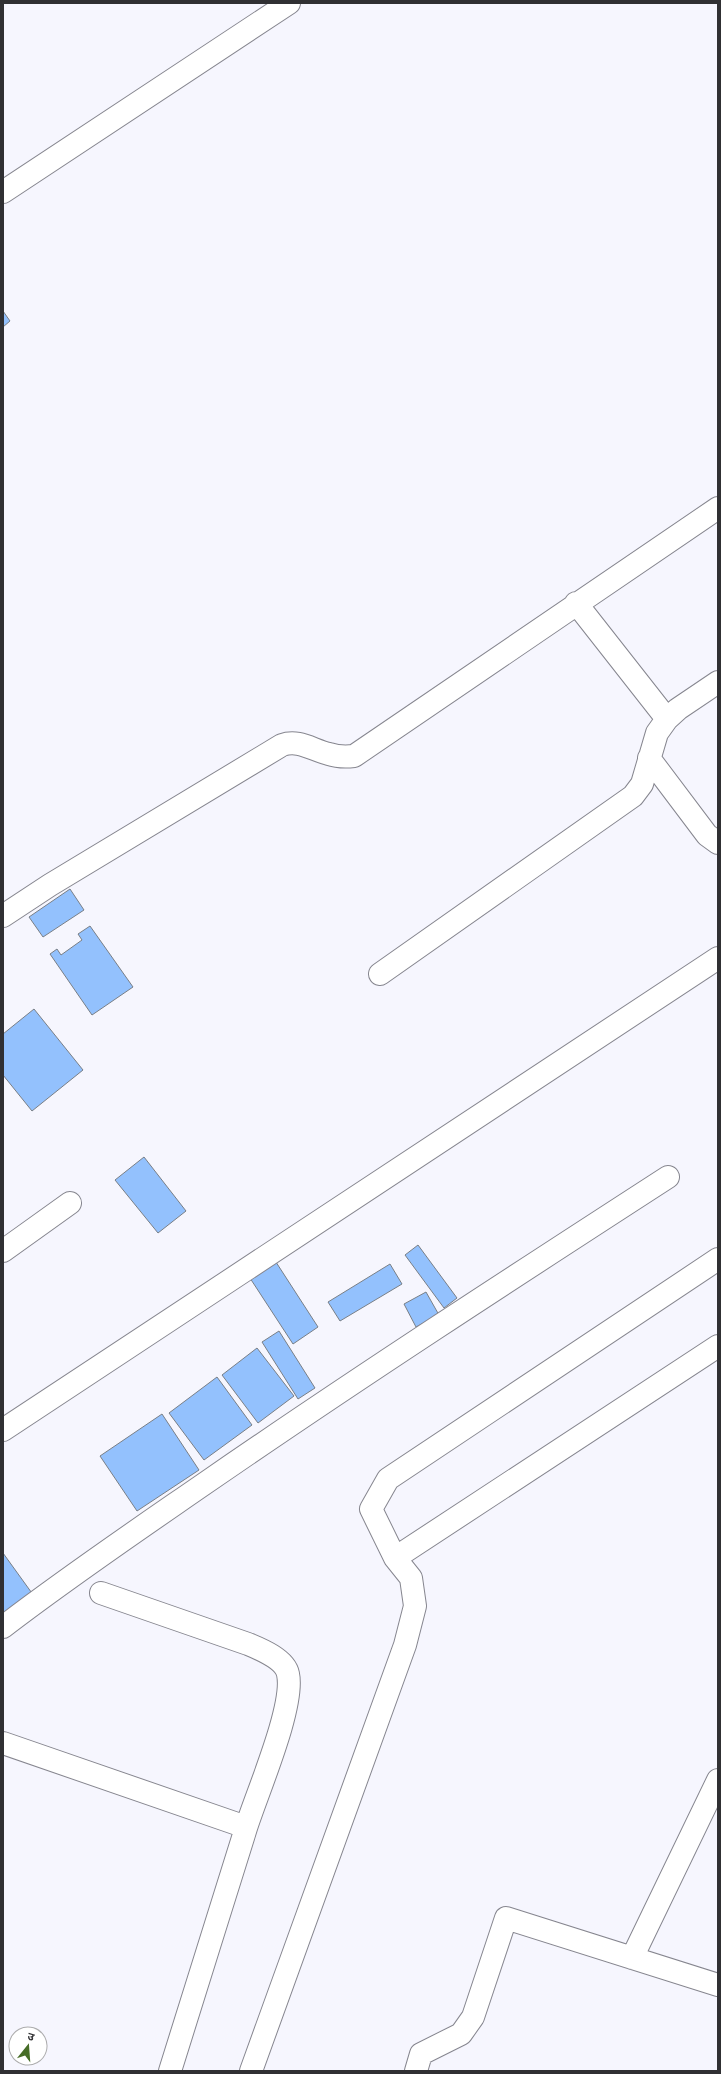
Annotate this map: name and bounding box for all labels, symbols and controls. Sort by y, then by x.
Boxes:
north arrow [8,2026,48,2066]
text: उ [26,2030,36,2044]

